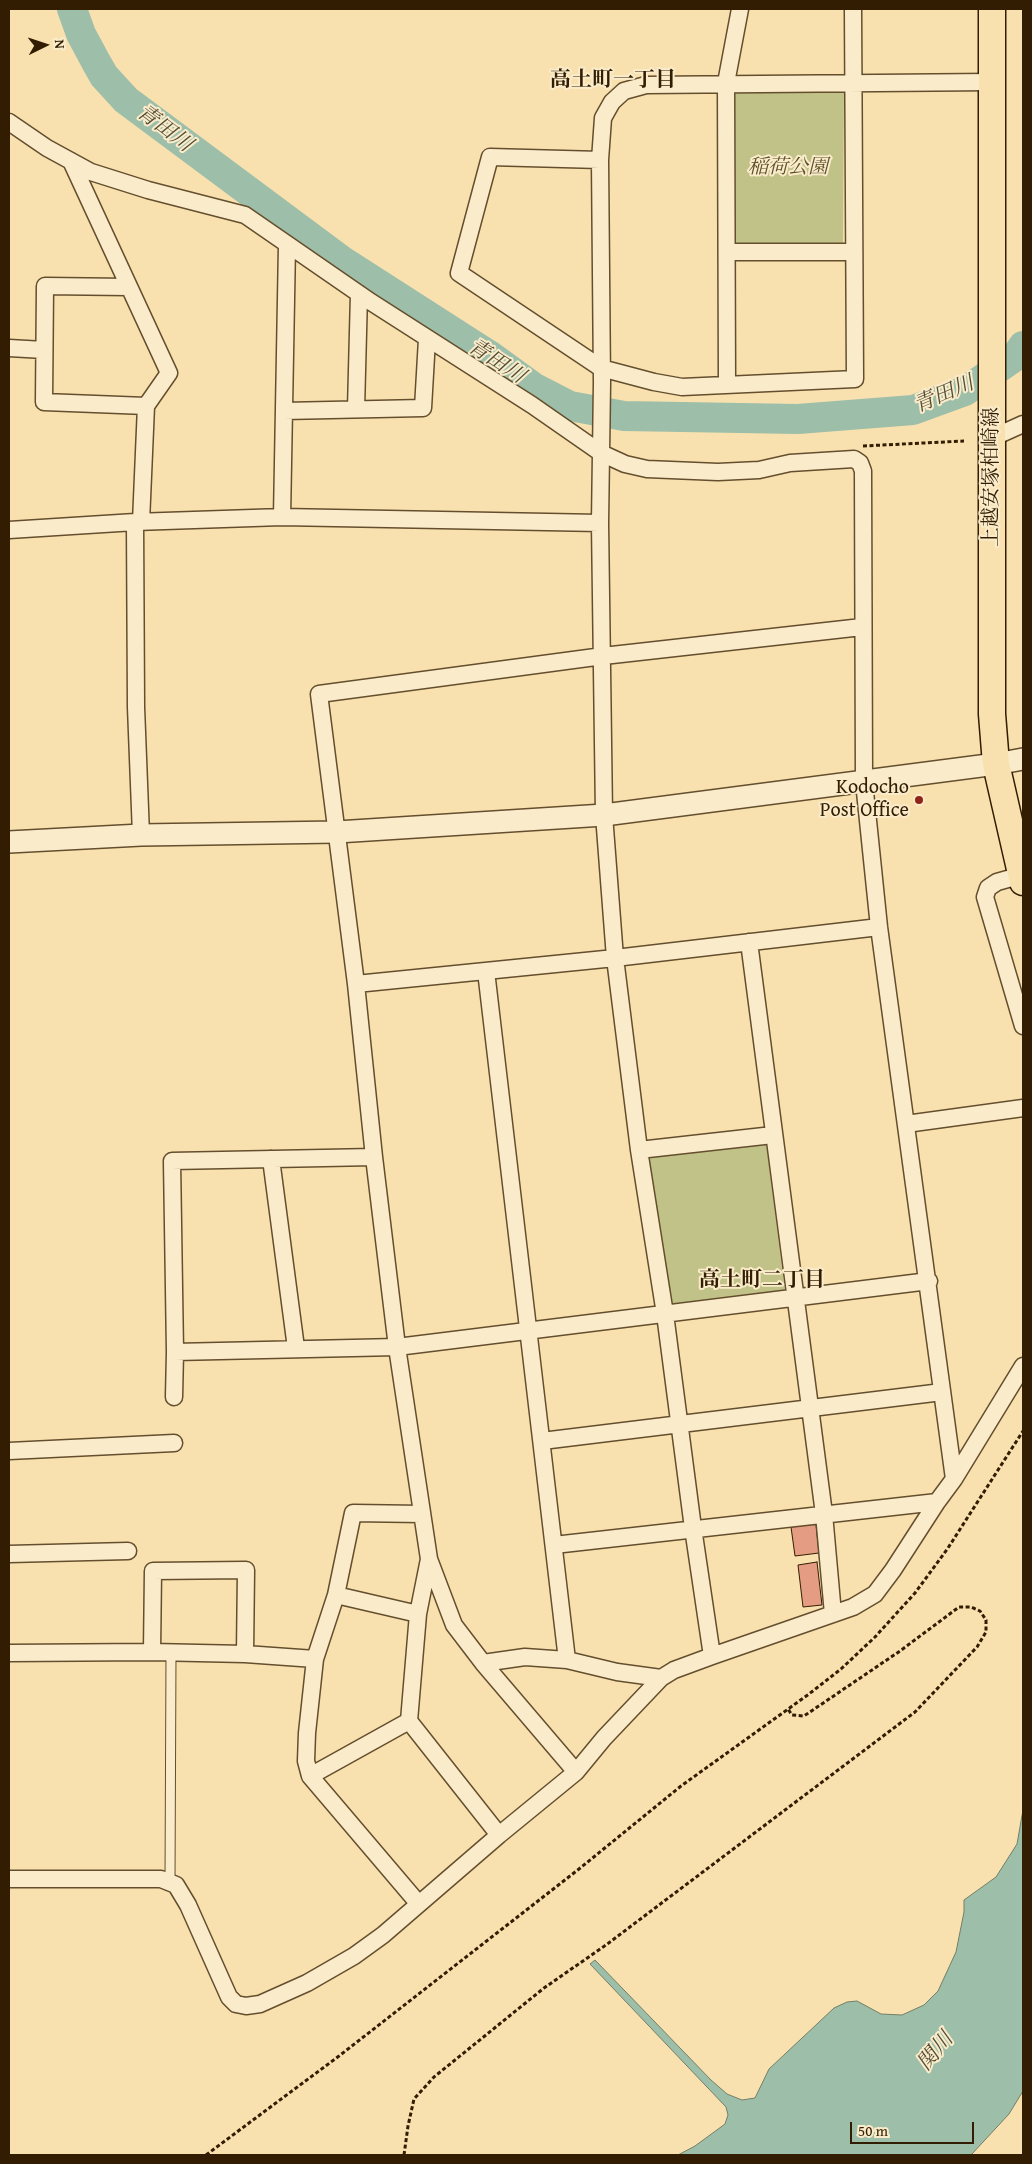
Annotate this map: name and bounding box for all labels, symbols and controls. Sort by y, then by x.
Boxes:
north arrow [20,20,70,70]
text: N [50,39,70,49]
district label: 高土町一丁目 [550,68,676,94]
water label: 青田川 [131,100,197,158]
park label: 稲荷公園 [748,156,828,180]
water label: 青田川 [463,334,529,390]
water label: 青田川 [910,371,978,419]
street label: 上越安塚柏崎線 [980,407,1004,547]
place label: Kodocho Post Office [820,776,909,823]
marker: Kodocho Post Office [913,794,925,806]
district label: 高土町二丁目 [699,1268,825,1294]
water label: 関川 [913,2028,959,2076]
scale bar [852,2112,976,2144]
text: 50 m [858,2120,888,2141]

